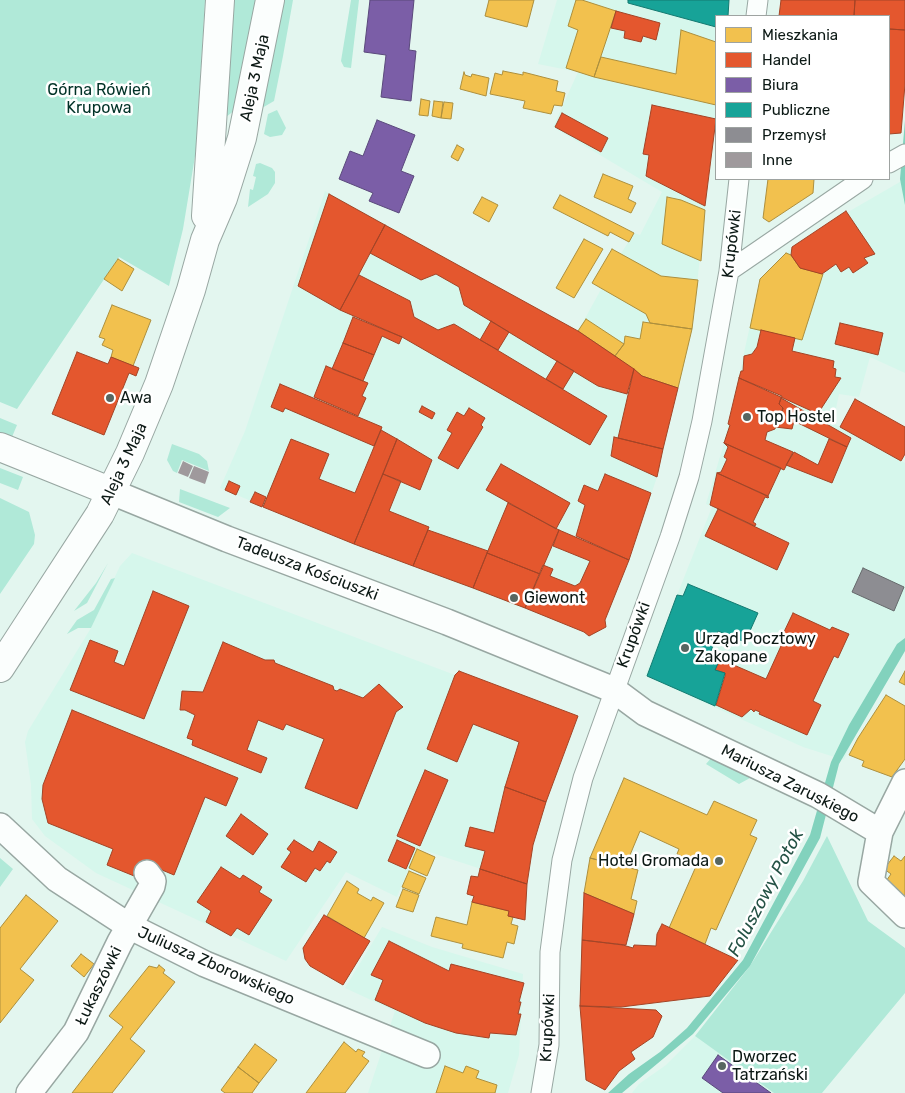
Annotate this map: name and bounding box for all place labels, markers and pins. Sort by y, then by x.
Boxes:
place label: Awa [120,388,152,408]
marker: Awa [104,392,116,404]
place label: Top Hostel [757,407,835,427]
marker: Top Hostel [741,411,753,423]
place label: Giewont [524,588,585,608]
marker: Giewont [508,592,520,604]
place label: Urząd Pocztowy Zakopane [695,629,816,667]
marker: Urząd Pocztowy Zakopane [679,642,691,654]
place label: Hotel Gromada [598,851,709,871]
marker: Hotel Gromada [713,855,725,867]
place label: Dworzec Tatrzański [732,1047,808,1085]
marker: Dworzec Tatrzański [716,1060,728,1072]

